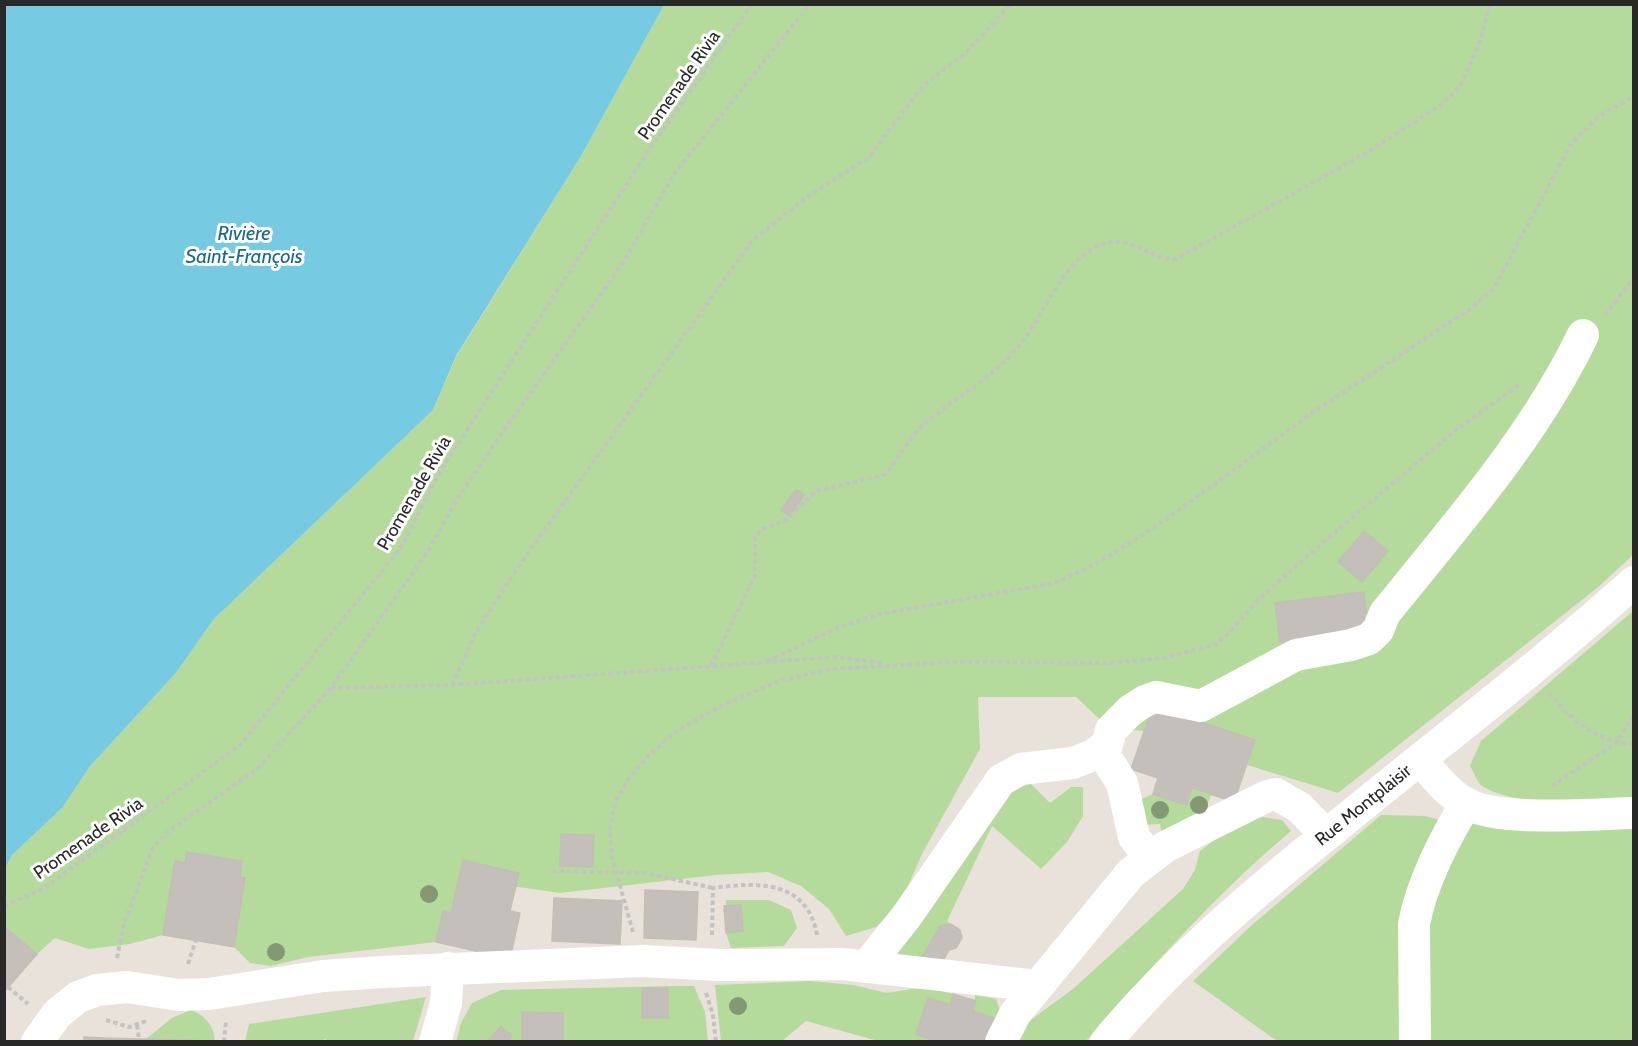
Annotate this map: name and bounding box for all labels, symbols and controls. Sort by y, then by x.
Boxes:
street label: Promenade Rivia [633,26,725,144]
water label: Rivière Saint-François [185,221,303,268]
street label: Promenade Rivia [372,432,456,554]
street label: Rue Montplaisir [1310,759,1416,850]
street label: Promenade Rivia [29,792,147,884]

